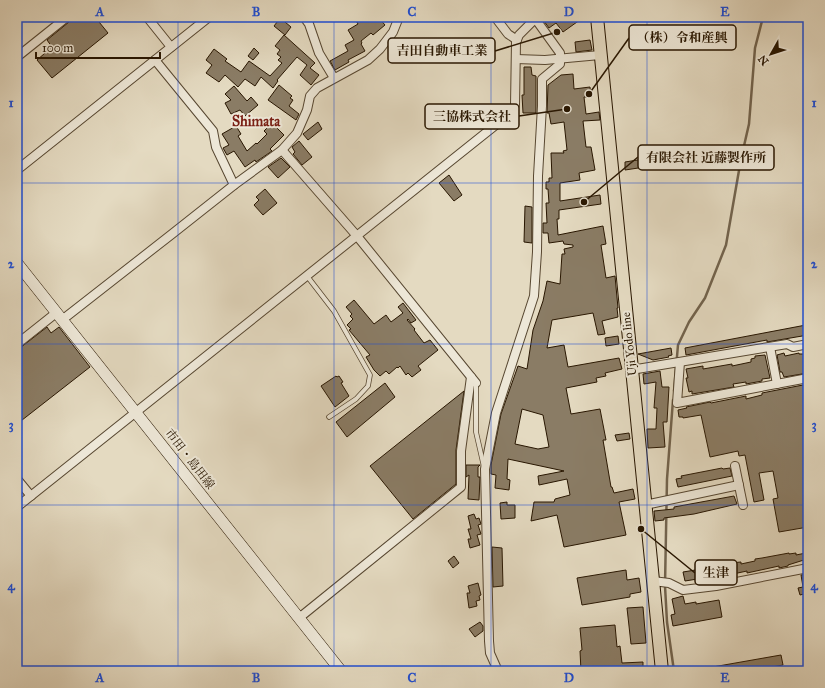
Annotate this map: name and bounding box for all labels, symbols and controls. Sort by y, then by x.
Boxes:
text: A [95,4,105,20]
text: B [252,4,261,20]
text: C [408,4,417,20]
text: D [564,4,574,20]
text: E [720,4,730,20]
callout: （株）令和産興 [629,25,736,50]
text: （株）令和産興 [636,30,728,46]
scale bar [36,34,160,60]
north arrow [751,34,791,74]
callout: 吉田自動車工業 [388,38,495,63]
text: 100 m [42,41,73,55]
text: 吉田自動車工業 [396,43,488,59]
text: N [755,52,772,68]
text: 1 [8,95,14,111]
text: 1 [811,95,817,111]
callout: 三協株式会社 [425,104,519,129]
text: 三協株式会社 [433,109,511,125]
district label: Shimata [232,113,281,130]
callout: 有限会社 近藤製作所 [638,145,774,170]
text: 有限会社 近藤製作所 [646,150,766,166]
text: 2 [8,256,15,272]
text: 2 [811,256,818,272]
street label: Uji Yodo line [619,311,639,377]
text: 3 [8,417,14,433]
text: 3 [811,417,817,433]
street label: 市田・島田線 [162,426,218,492]
callout: 生津 [695,560,737,585]
text: 生津 [703,565,730,581]
text: 4 [7,578,15,594]
text: 4 [810,578,818,594]
text: A [95,670,105,686]
text: B [252,670,261,686]
text: C [408,670,417,686]
text: D [564,670,574,686]
text: E [720,670,730,686]

